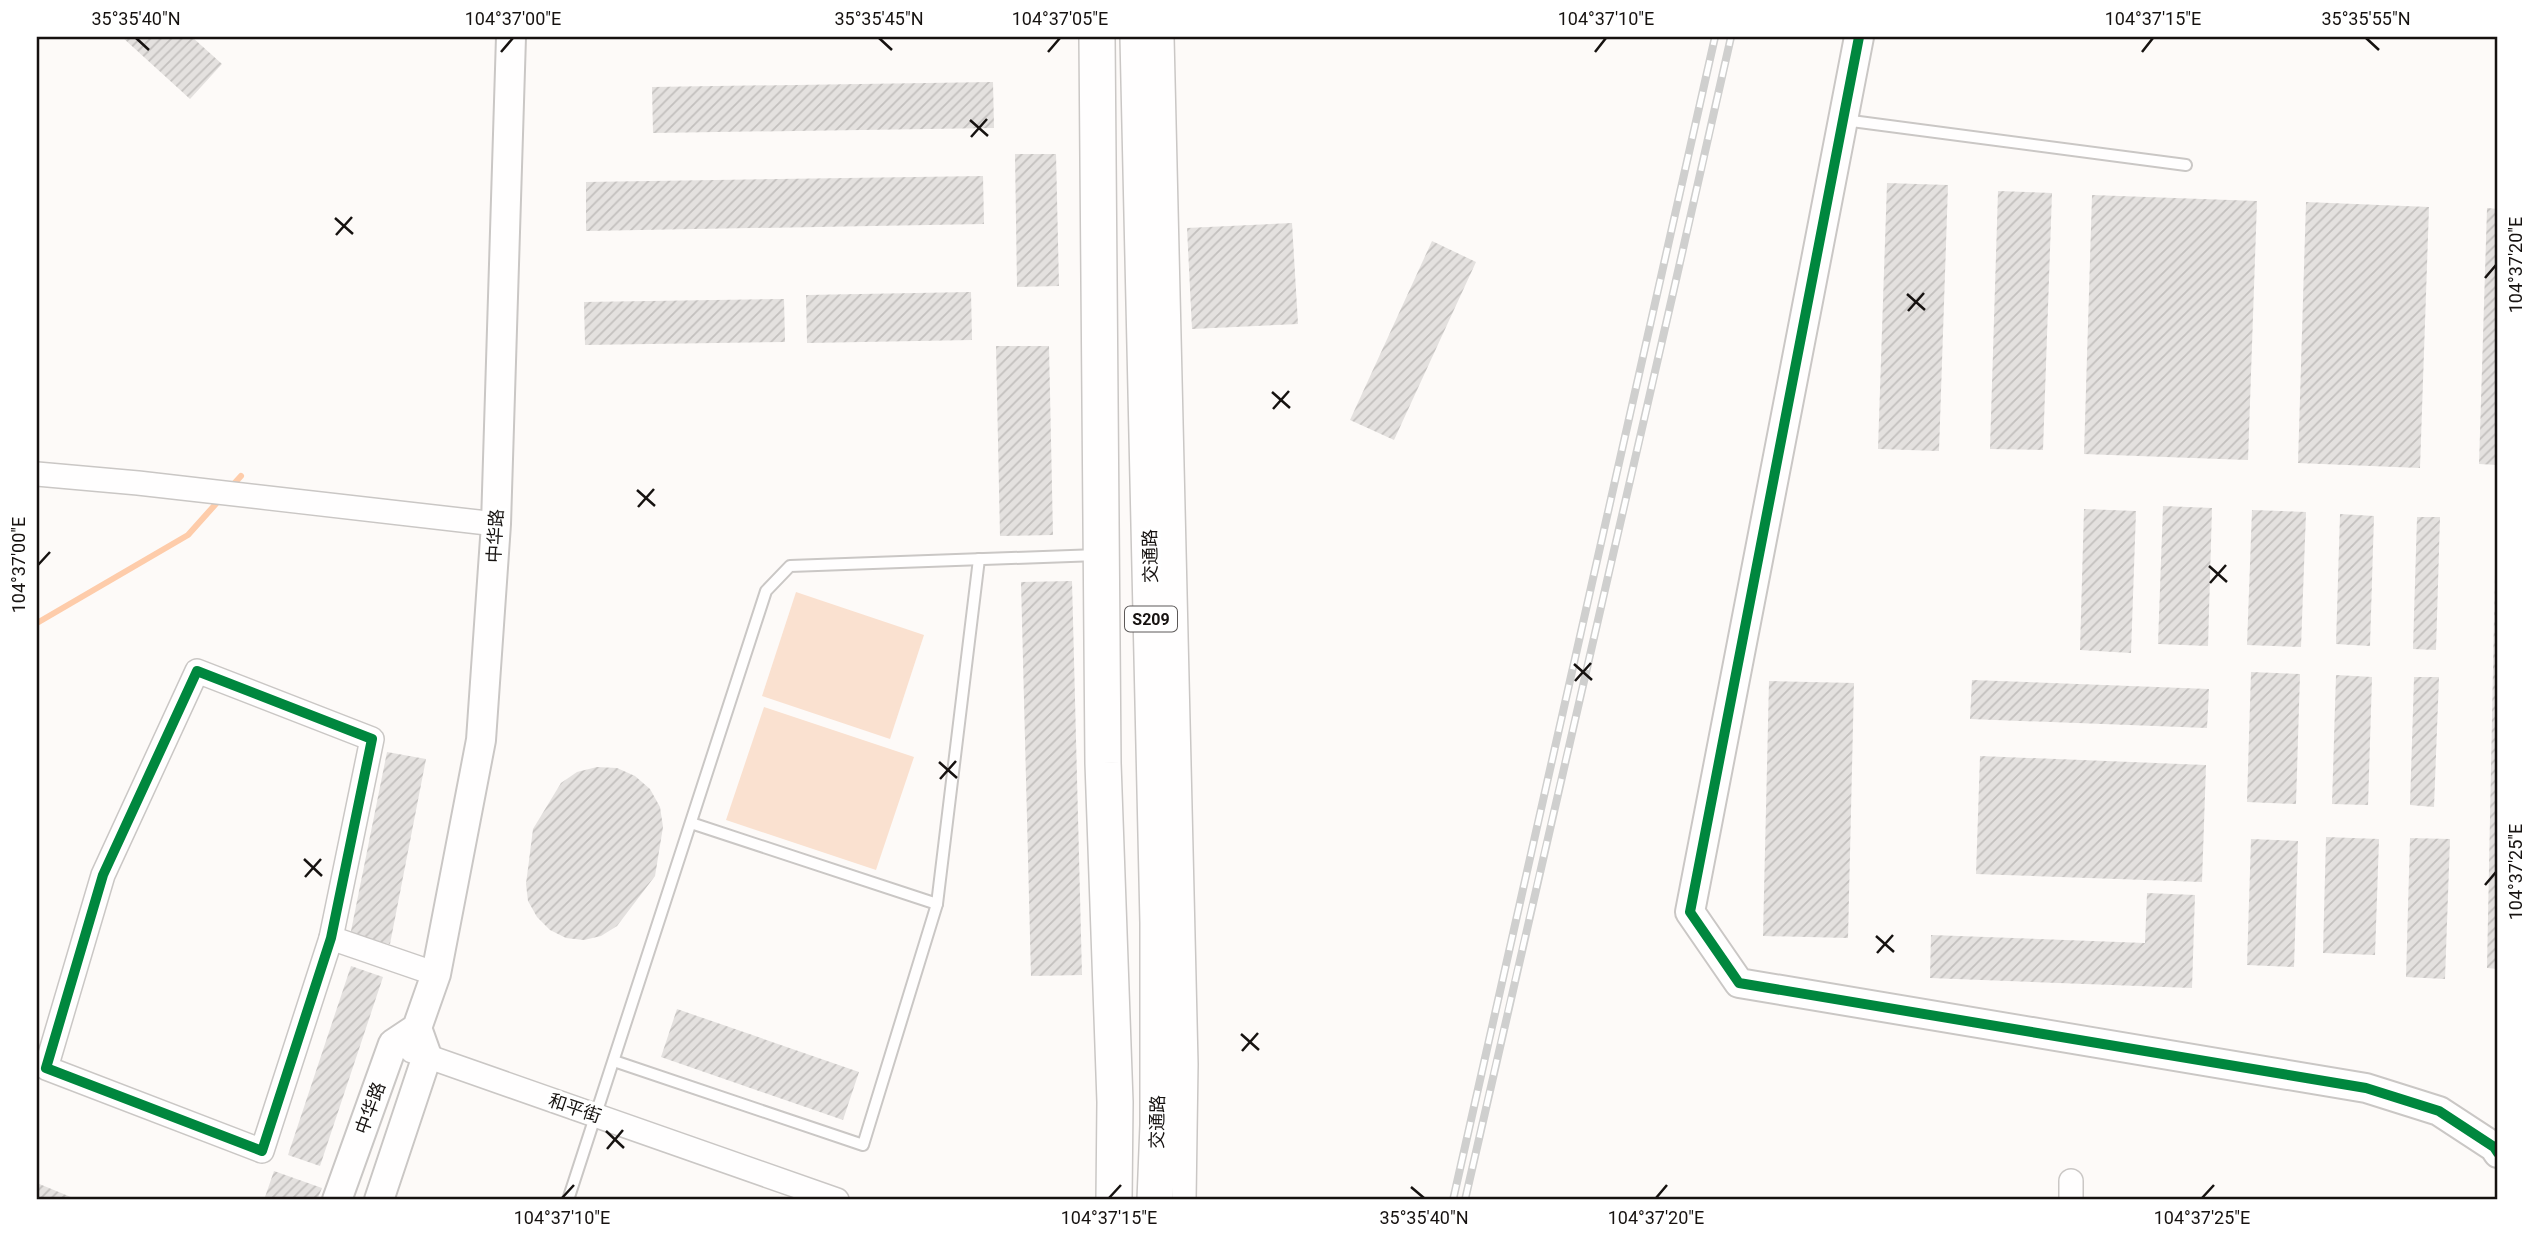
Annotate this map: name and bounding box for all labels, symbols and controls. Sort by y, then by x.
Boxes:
text: 35°35'40"N [91,8,181,29]
text: 104°37'00"E [465,8,561,29]
text: 35°35'45"N [834,8,924,29]
text: 104°37'05"E [1012,8,1108,29]
text: 104°37'10"E [1558,8,1654,29]
text: 104°37'15"E [2105,8,2201,29]
text: 35°35'55"N [2321,8,2411,29]
text: 104°37'20"E [2505,217,2526,313]
street label: 中华路 [483,508,507,564]
text: 104°37'00"E [8,517,29,613]
street label: 交通路 [1139,529,1161,583]
road number: S209 [1125,606,1177,632]
text: 104°37'25"E [2505,824,2526,920]
street label: 中华路 [351,1079,389,1137]
street label: 和平街 [546,1089,604,1127]
street label: 交通路 [1146,1095,1168,1149]
text: 104°37'10"E [514,1207,610,1228]
text: 104°37'15"E [1061,1207,1157,1228]
text: 35°35'40"N [1379,1207,1469,1228]
text: 104°37'20"E [1608,1207,1704,1228]
text: 104°37'25"E [2154,1207,2250,1228]

